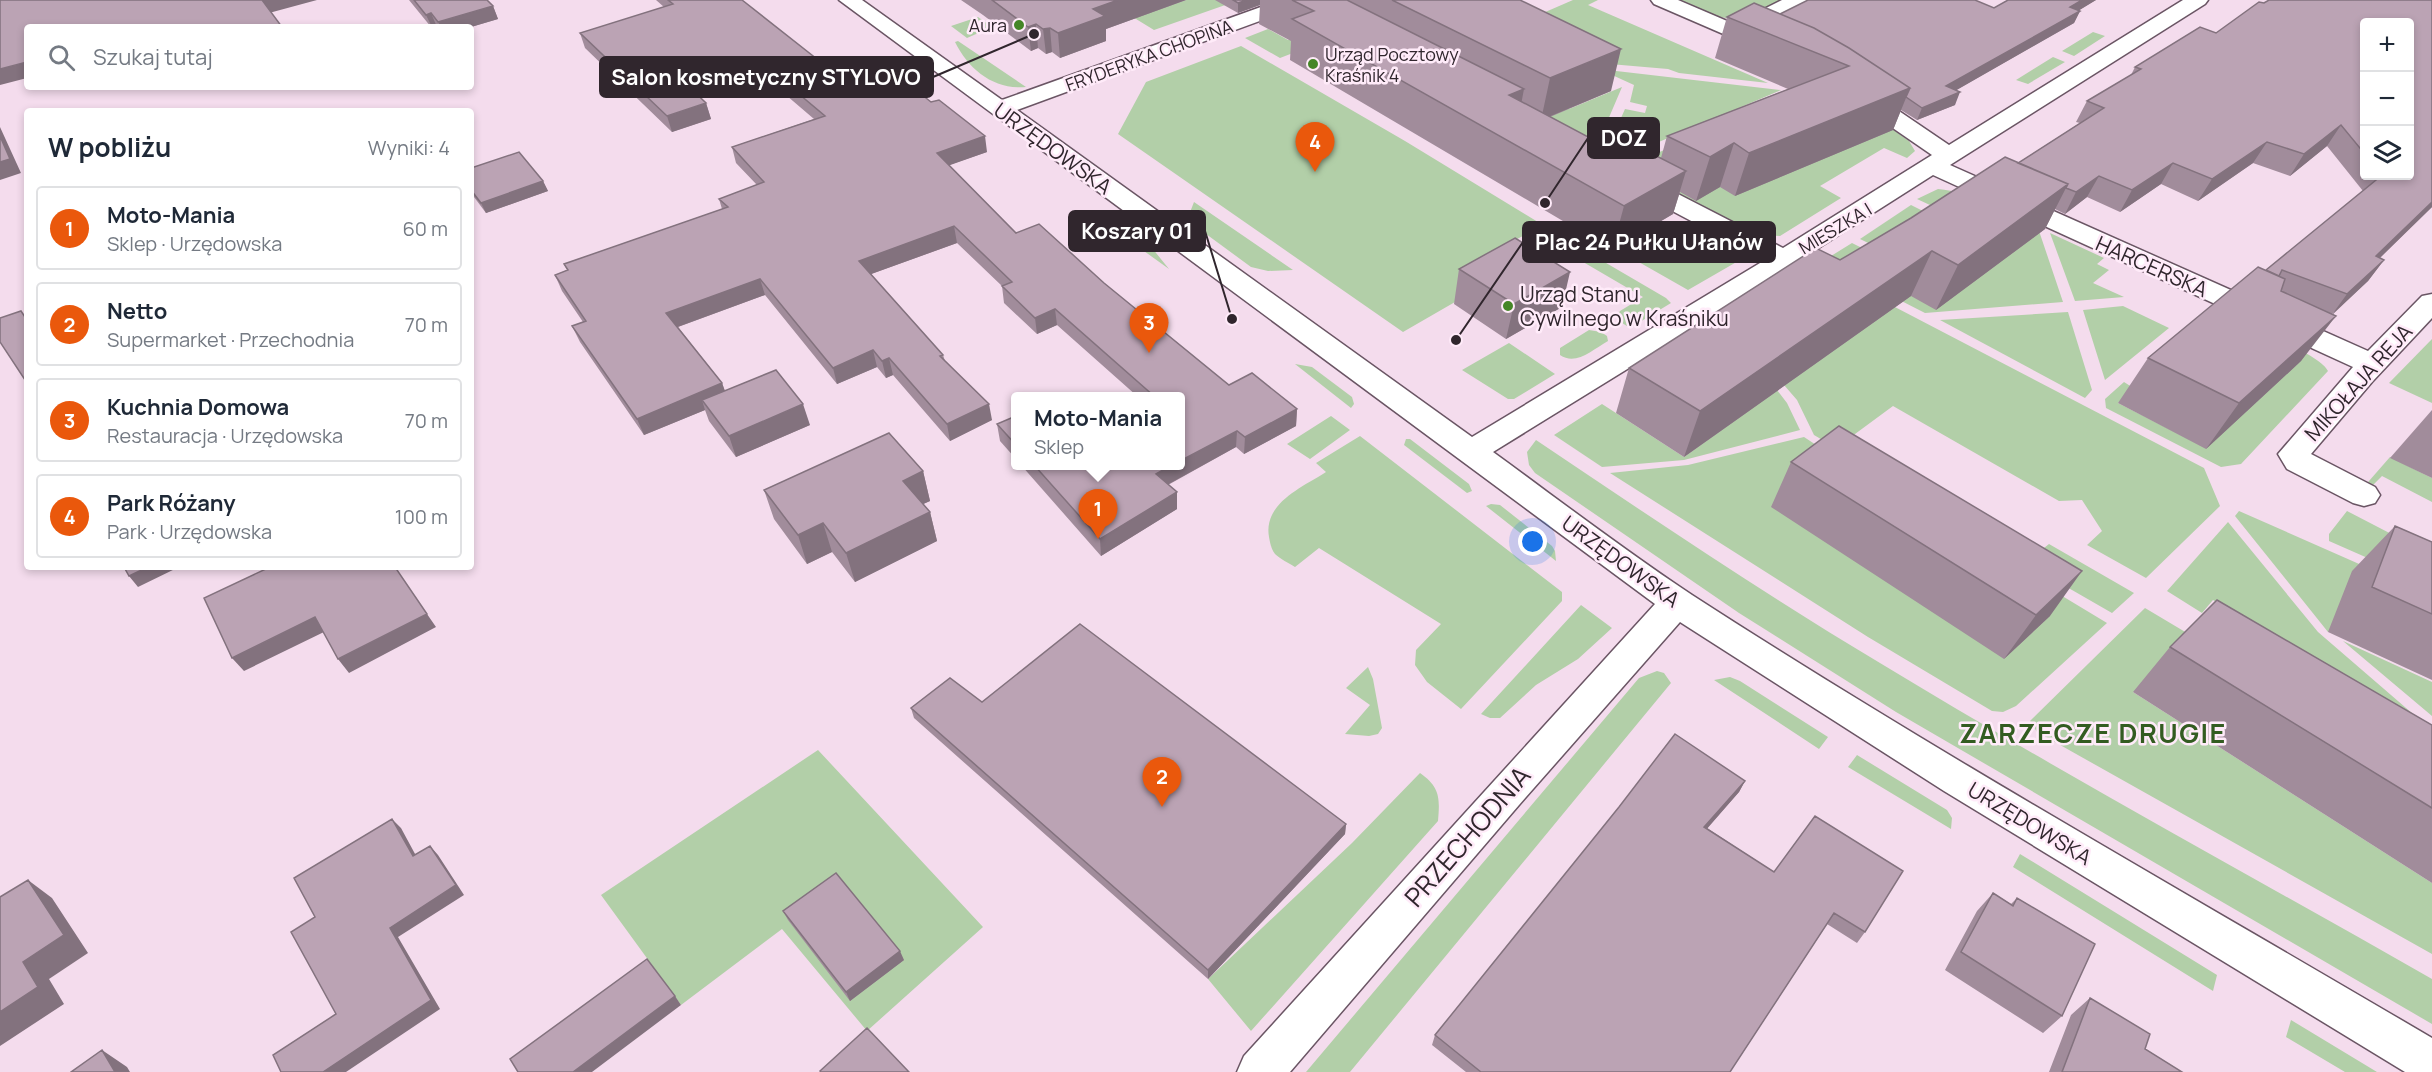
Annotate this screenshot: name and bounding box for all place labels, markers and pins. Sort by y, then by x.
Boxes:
place label: Aura [969,13,1007,37]
marker: Aura [1012,18,1026,32]
place label: Urząd Pocztowy Kraśnik 4 [1325,42,1459,87]
callout: Salon kosmetyczny STYLOVO [600,57,933,97]
marker: Urząd Pocztowy Kraśnik 4 [1306,57,1320,71]
callout: DOZ [1588,118,1659,158]
pin: 4 [1296,122,1334,172]
callout: Koszary 01 [1069,211,1205,251]
callout: Plac 24 Pułku Ułanów [1523,222,1775,262]
place label: Urząd Stanu Cywilnego w Kraśniku [1520,280,1729,332]
marker: Urząd Stanu Cywilnego w Kraśniku [1501,299,1515,313]
pin: 3 [1130,304,1168,353]
pin: 1 [1078,490,1118,539]
pin: 2 [1142,758,1182,807]

